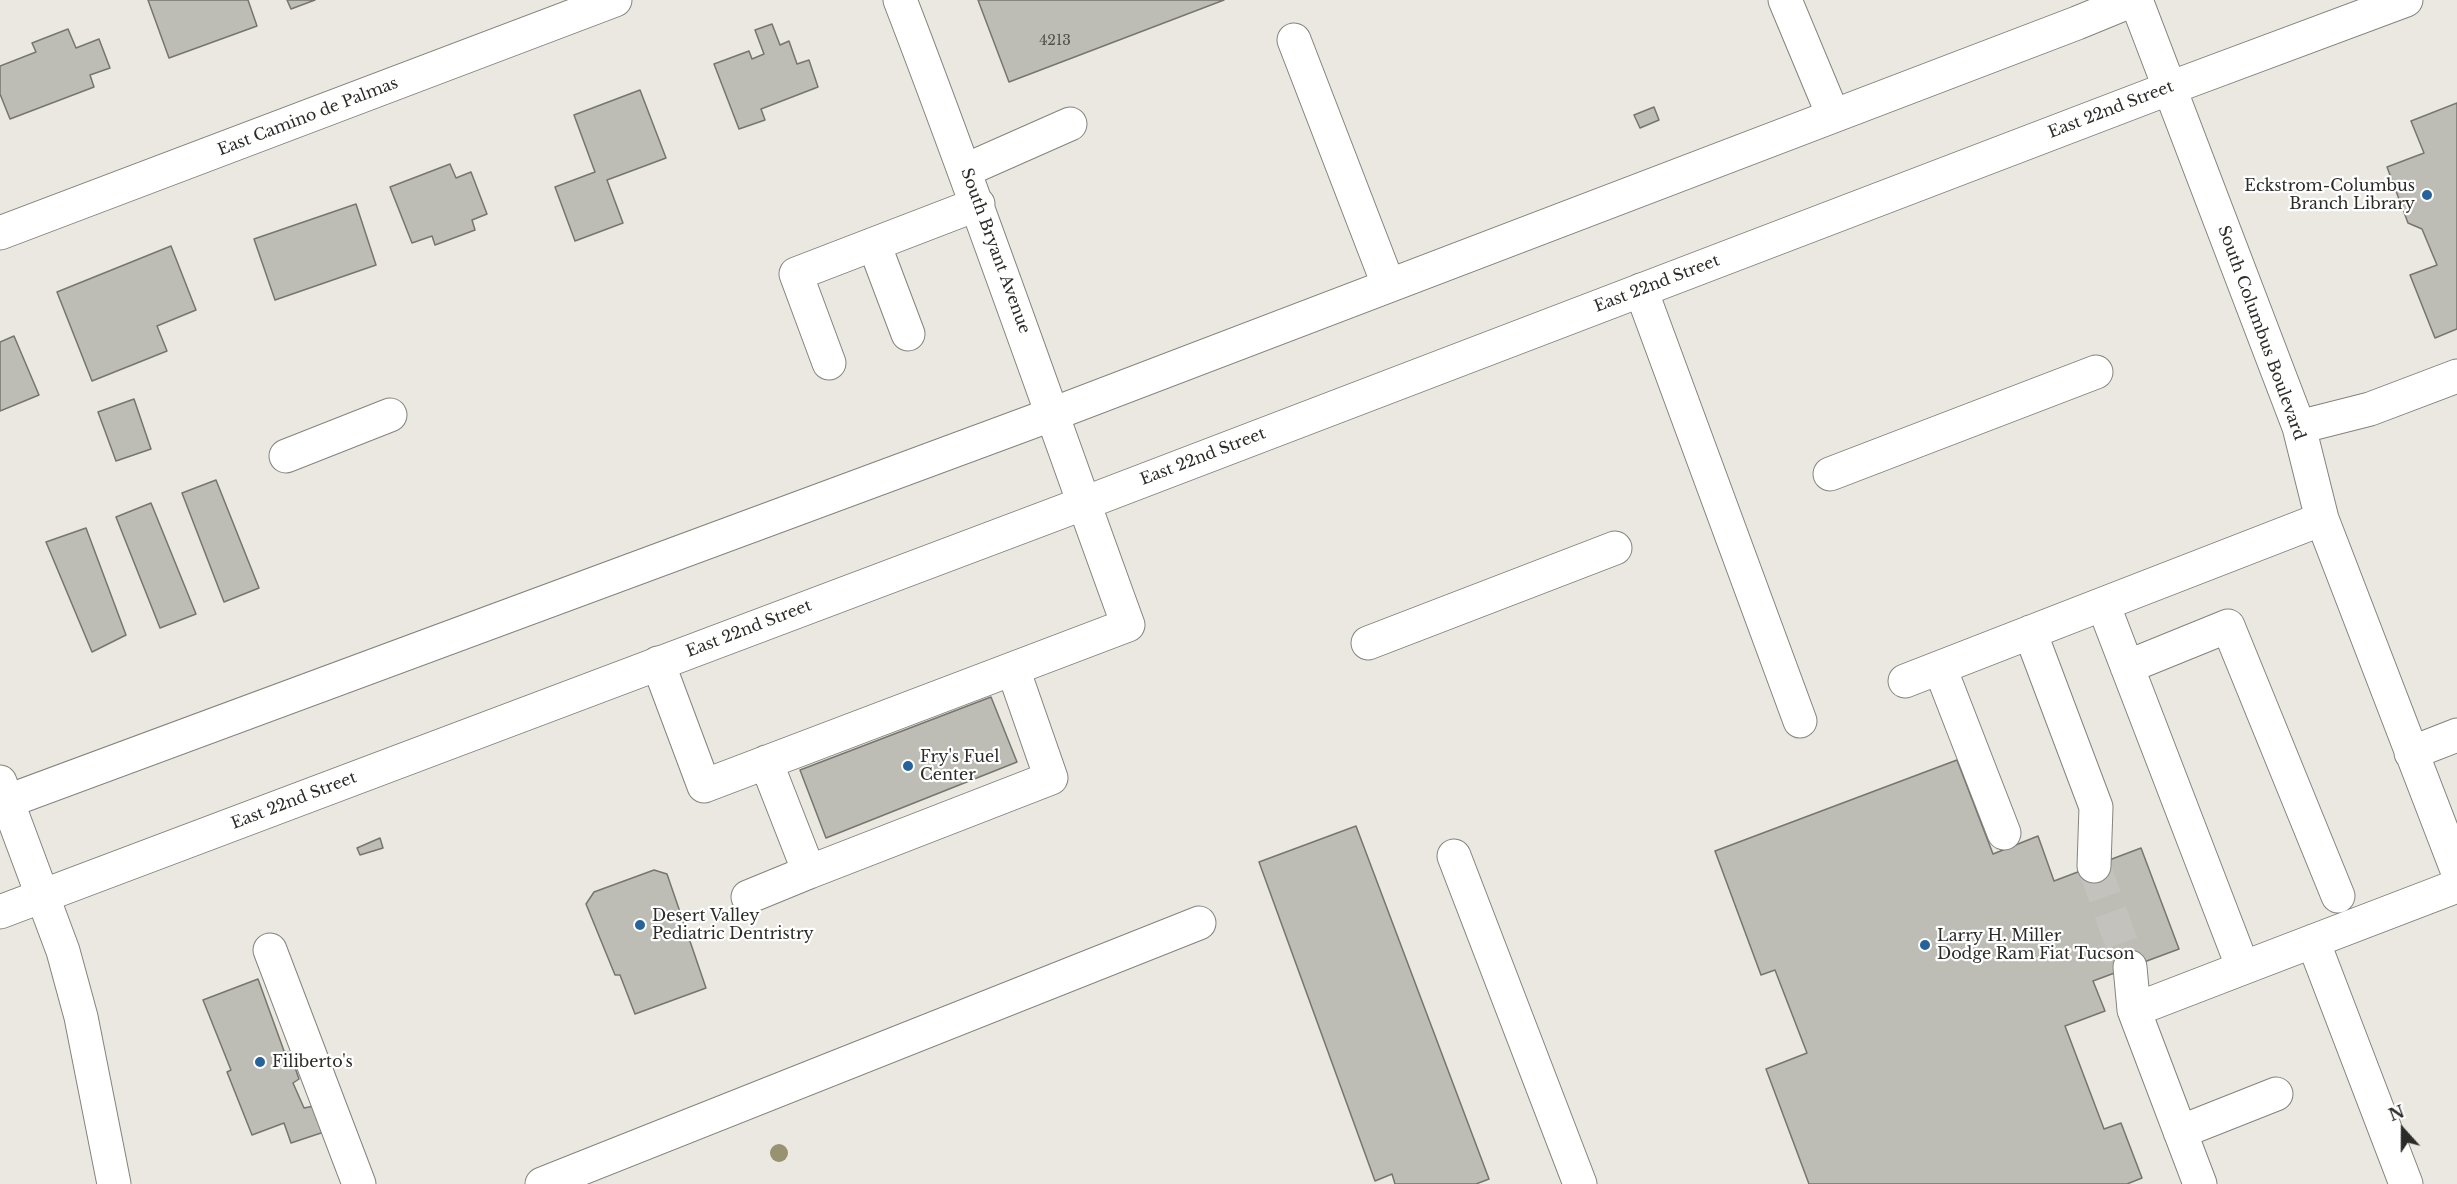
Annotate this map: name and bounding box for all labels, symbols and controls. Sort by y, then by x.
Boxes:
house number: 4213 [1039,33,1071,49]
street label: East Camino de Palmas [215,74,401,160]
street label: East 22nd Street [2046,77,2176,143]
street label: South Bryant Avenue [956,166,1034,336]
place label: Eckstrom-Columbus Branch Library [2244,176,2415,214]
marker: Eckstrom-Columbus Branch Library [2420,188,2434,202]
street label: South Columbus Boulevard [2213,223,2309,443]
street label: East 22nd Street [1592,251,1722,317]
street label: East 22nd Street [1138,424,1268,490]
street label: East 22nd Street [684,596,814,662]
place label: Fry's Fuel Center [920,747,999,785]
marker: Fry's Fuel Center [901,759,915,773]
street label: East 22nd Street [229,768,359,834]
place label: Desert Valley Pediatric Dentristry [652,906,814,944]
marker: Desert Valley Pediatric Dentristry [633,918,647,932]
place label: Larry H. Miller Dodge Ram Fiat Tucson [1937,926,2135,964]
marker: Larry H. Miller Dodge Ram Fiat Tucson [1918,938,1932,952]
place label: Filiberto's [272,1052,353,1072]
marker: Filiberto's [253,1055,267,1069]
north arrow [2373,1100,2433,1160]
text: N [2386,1101,2407,1125]

